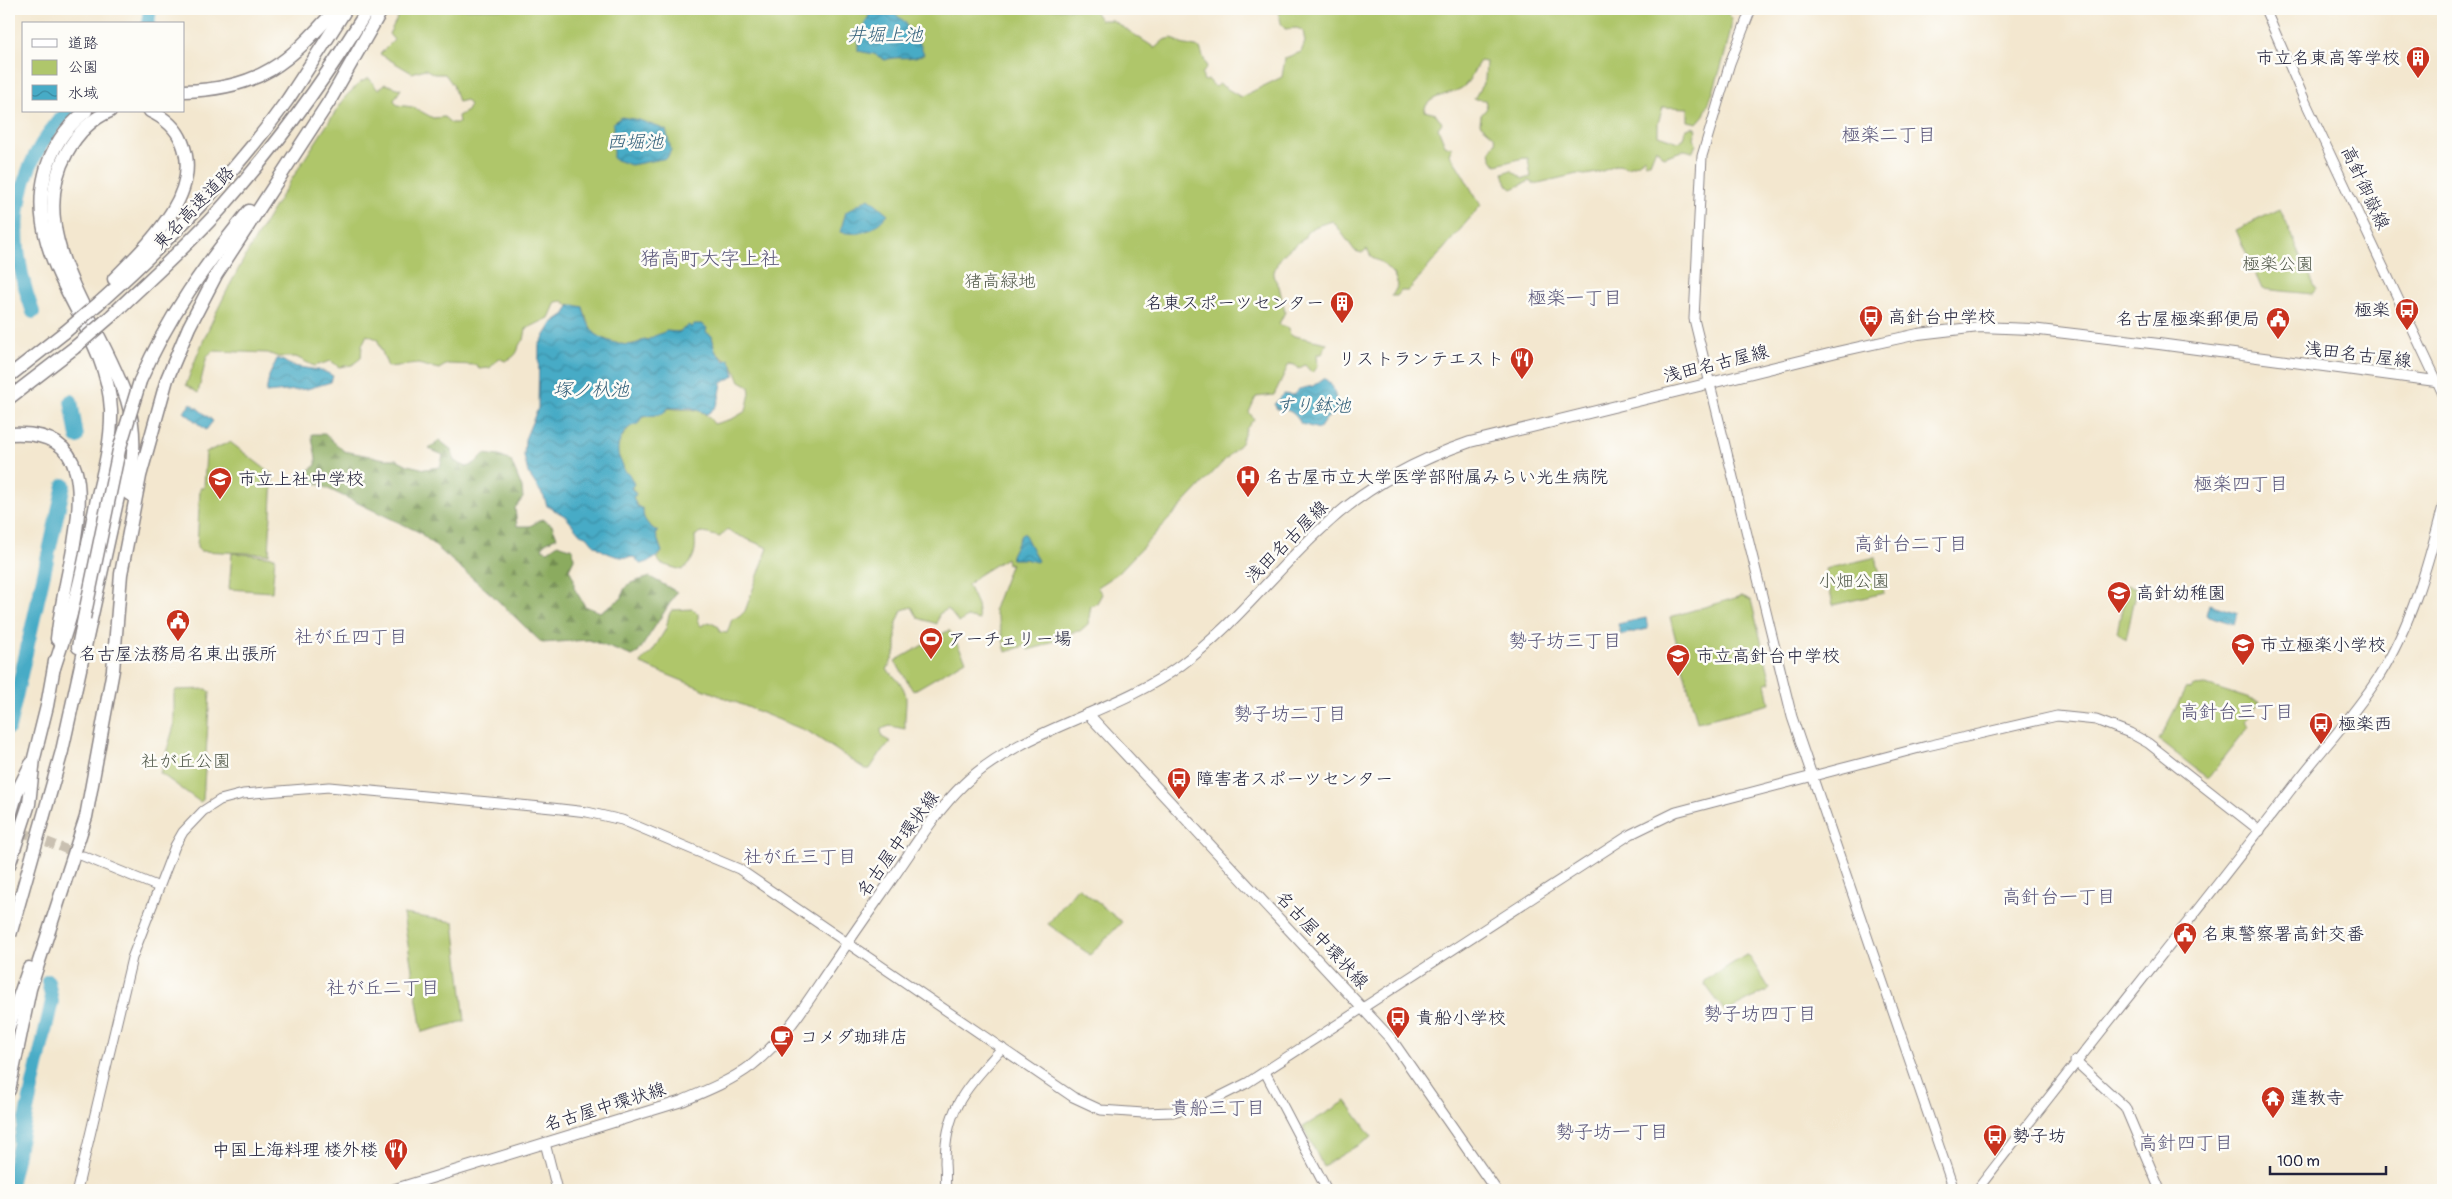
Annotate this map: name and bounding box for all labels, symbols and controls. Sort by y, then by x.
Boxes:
legend [22,22,185,112]
water label: 井堀上池 [847,23,924,47]
text: 道路 [68,34,98,53]
building icon: 市立名東高等学校 [2405,45,2431,79]
place label: 市立名東高等学校 [2256,47,2400,70]
text: 公園 [68,58,98,77]
text: 水域 [68,84,98,103]
district label: 極楽二丁目 [1841,123,1937,147]
water label: 西堀池 [606,130,664,154]
street label: 高針御嶽線 [2336,142,2394,234]
street label: 東名高速道路 [148,161,240,255]
district label: 猪高町大字上社 [640,246,780,271]
park label: 極楽公園 [2242,253,2314,276]
park label: 猪高緑地 [964,270,1036,293]
district label: 極楽一丁目 [1527,286,1623,310]
building icon: 名東スポーツセンター [1329,290,1355,324]
place label: 名東スポーツセンター [1145,292,1324,315]
bus stop icon: 極楽 [2394,297,2420,331]
place label: 極楽 [2354,299,2390,322]
bus stop icon: 高針台中学校 [1858,304,1884,338]
place label: 高針台中学校 [1888,306,1996,329]
public building icon: 名古屋極楽郵便局 [2265,306,2291,340]
place label: 名古屋極楽郵便局 [2116,308,2260,331]
street label: 浅田名古屋線 [2303,337,2413,373]
street label: 浅田名古屋線 [1661,340,1771,388]
restaurant icon: リストランテエスト [1509,346,1535,380]
place label: リストランテエスト [1338,348,1504,371]
water label: 塚ノ杁池 [553,378,630,402]
water label: すり鉢池 [1275,394,1352,418]
hospital icon: 名古屋市立大学医学部附属みらい光生病院 [1235,464,1261,498]
school or university icon: 市立上社中学校 [207,466,233,500]
place label: 名古屋市立大学医学部附属みらい光生病院 [1266,466,1608,489]
place label: 市立上社中学校 [238,468,364,491]
district label: 極楽四丁目 [2193,472,2289,496]
street label: 浅田名古屋線 [1241,496,1333,588]
district label: 高針台二丁目 [1854,532,1968,556]
park label: 小畑公園 [1818,570,1890,593]
school or university icon: 高針幼稚園 [2106,580,2132,614]
place label: 高針幼稚園 [2136,582,2226,605]
public building icon: 名古屋法務局名東出張所 [165,608,191,642]
district label: 社が丘四丁目 [294,625,408,649]
sports icon: アーチェリー場 [918,626,944,660]
place label: アーチェリー場 [948,628,1071,651]
district label: 勢子坊三丁目 [1508,629,1622,653]
school or university icon: 市立極楽小学校 [2230,632,2256,666]
place label: 市立極楽小学校 [2260,634,2386,657]
place label: 名古屋法務局名東出張所 [79,643,277,666]
school or university icon: 市立高針台中学校 [1665,643,1691,677]
place label: 市立高針台中学校 [1696,645,1840,668]
district label: 高針台三丁目 [2180,700,2294,724]
district label: 勢子坊二丁目 [1233,702,1347,726]
bus stop icon: 極楽西 [2308,711,2334,745]
place label: 極楽西 [2338,713,2392,736]
park label: 社が丘公園 [141,750,231,773]
bus stop icon: 障害者スポーツセンター [1166,766,1192,800]
place label: 障害者スポーツセンター [1196,768,1393,791]
street label: 名古屋中環状線 [852,786,944,902]
district label: 社が丘三丁目 [743,845,857,869]
district label: 高針台一丁目 [2002,885,2116,909]
street label: 名古屋中環状線 [1271,886,1373,994]
public building icon: 名東警察署高針交番 [2172,921,2198,955]
place label: 名東警察署高針交番 [2202,923,2364,946]
district label: 社が丘二丁目 [326,976,440,1000]
district label: 勢子坊四丁目 [1703,1002,1817,1026]
bus stop icon: 貴船小学校 [1385,1005,1411,1039]
place label: 貴船小学校 [1416,1007,1506,1030]
cafe icon: コメダ珈琲店 [769,1024,795,1058]
place label: コメダ珈琲店 [800,1026,908,1049]
street label: 名古屋中環状線 [541,1078,669,1136]
temple icon: 蓮教寺 [2260,1085,2286,1119]
place label: 蓮教寺 [2290,1087,2344,1110]
district label: 貴船三丁目 [1170,1096,1266,1120]
district label: 勢子坊一丁目 [1555,1120,1669,1144]
bus stop icon: 勢子坊 [1982,1123,2008,1157]
place label: 勢子坊 [2012,1125,2066,1148]
district label: 高針四丁目 [2138,1131,2234,1155]
restaurant icon: 中国上海料理 楼外楼 [383,1137,409,1171]
place label: 中国上海料理 楼外楼 [212,1139,378,1162]
scale bar [2270,1144,2386,1176]
text: 100 m [2277,1152,2320,1171]

